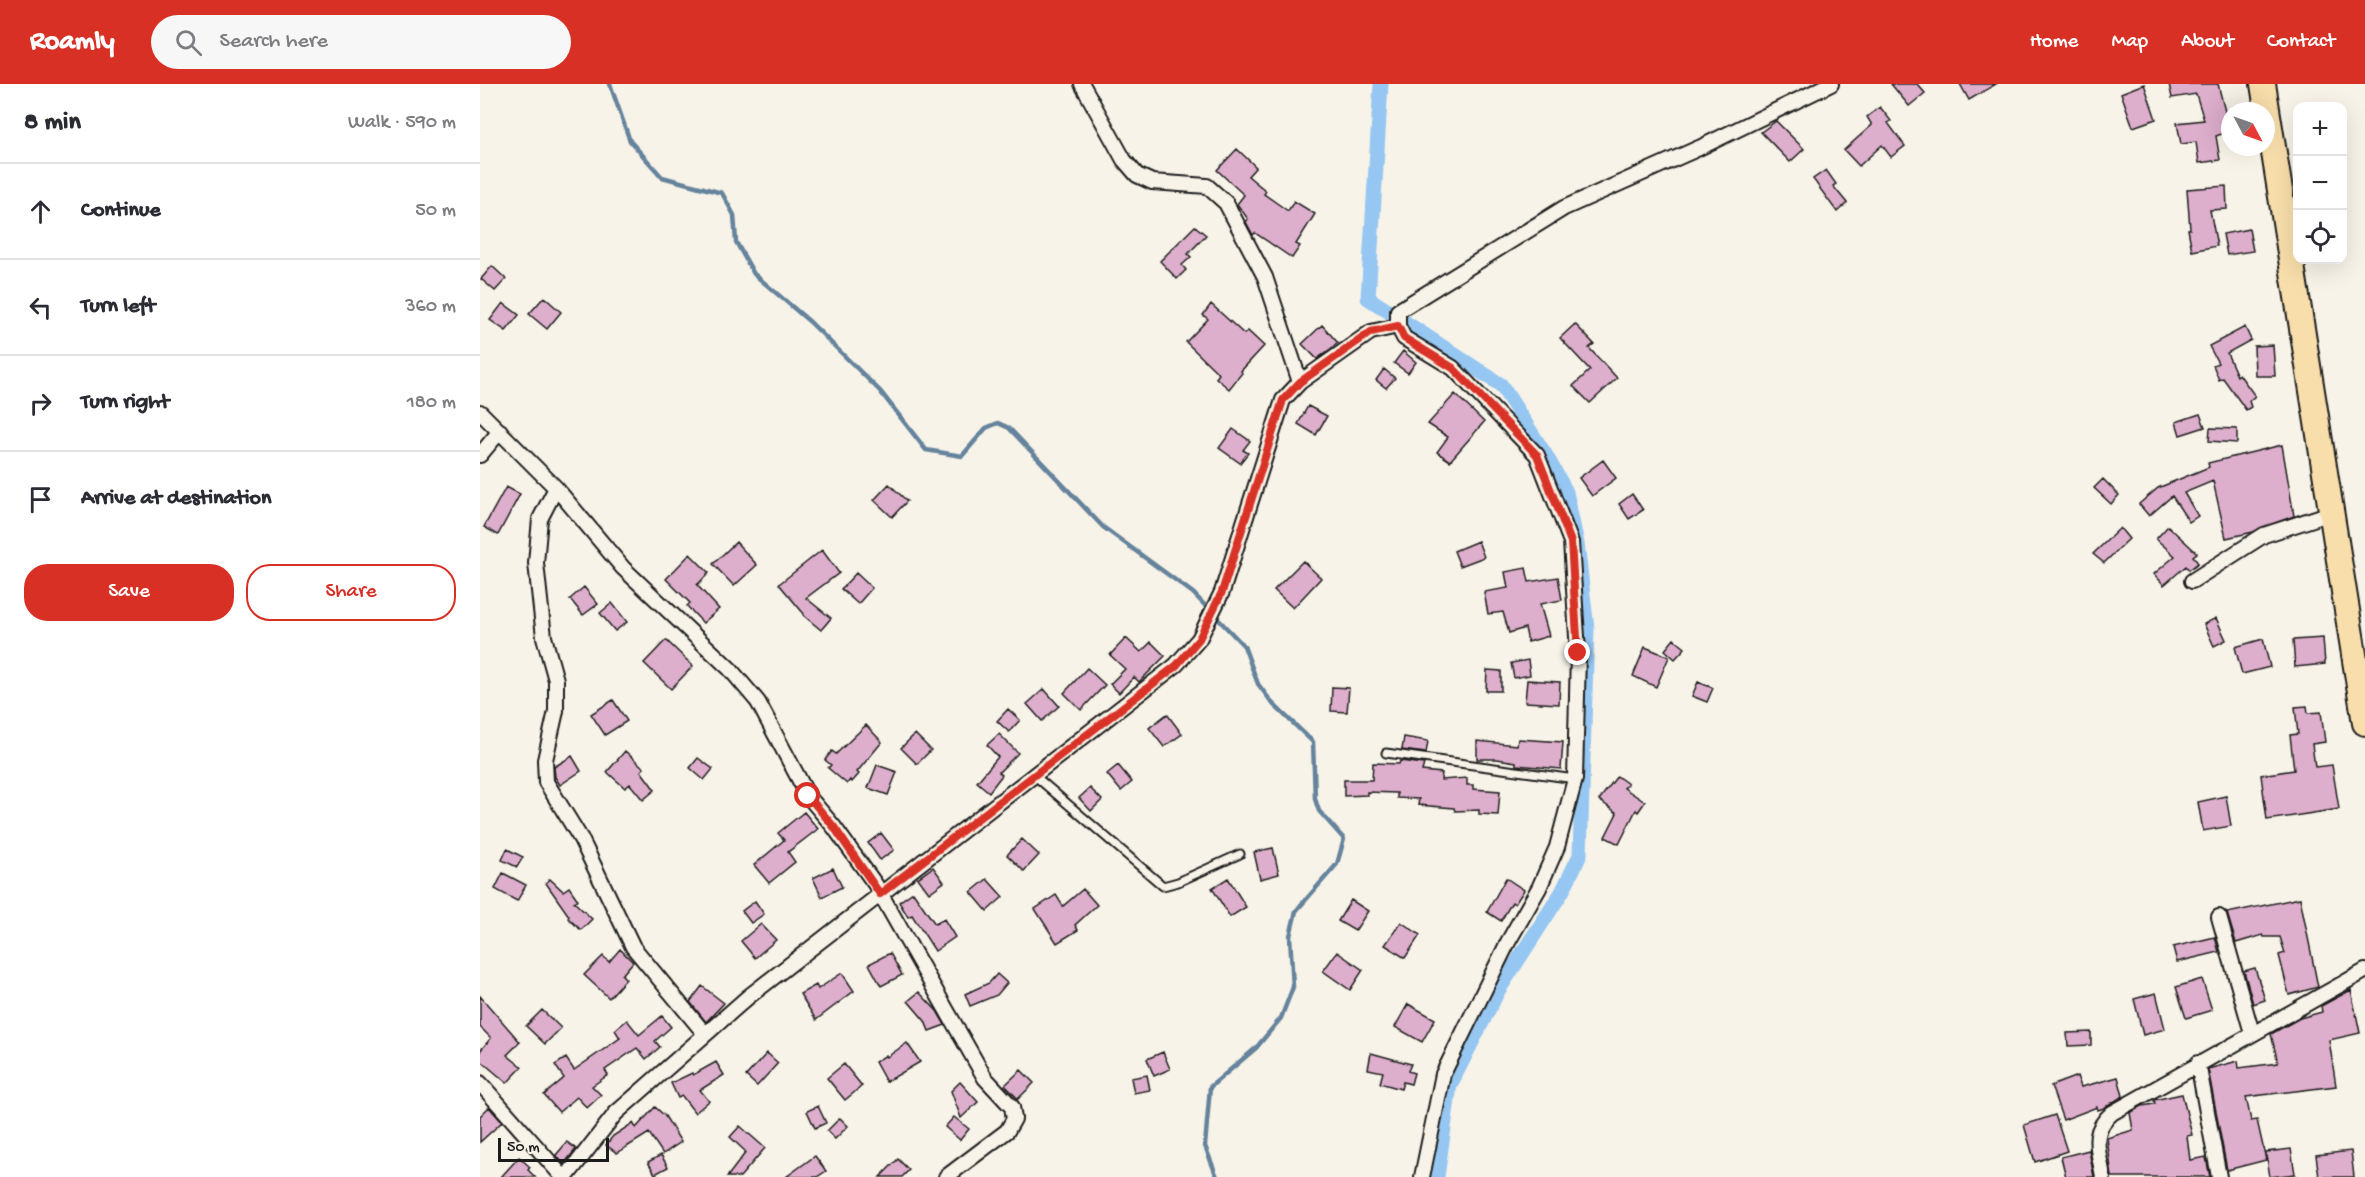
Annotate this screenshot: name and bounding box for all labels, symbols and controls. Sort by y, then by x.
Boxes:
search box [151,15,571,69]
text: Roamly [30,26,115,59]
icon: search [172,26,205,59]
text: Search here [220,29,328,55]
text: Home [2030,30,2078,55]
text: Map [2111,30,2148,55]
text: About [2181,30,2234,55]
text: Contact [2267,30,2335,55]
north arrow [2221,102,2275,156]
map controls [2293,102,2347,264]
button: + [2293,102,2347,156]
text: 8 min [24,108,81,139]
text: Walk · 590 m [348,112,456,135]
button: − [2293,156,2347,210]
icon: ahead [24,195,57,228]
text: Continue [81,198,161,224]
text: 50 m [415,200,456,223]
button: locate [2293,210,2347,264]
icon: left [24,291,57,324]
text: Turn left [81,294,155,320]
text: 360 m [405,296,456,319]
icon: right [24,387,57,420]
text: Turn right [81,390,169,416]
text: 180 m [407,392,456,415]
icon: arrive [24,483,57,516]
text: Arrive at destination [81,486,271,512]
button: Save [24,564,234,621]
button: Share [246,564,456,621]
route end [1564,639,1590,665]
route start [794,782,820,808]
scale bar [498,1135,609,1162]
text: 50 m [507,1139,540,1158]

